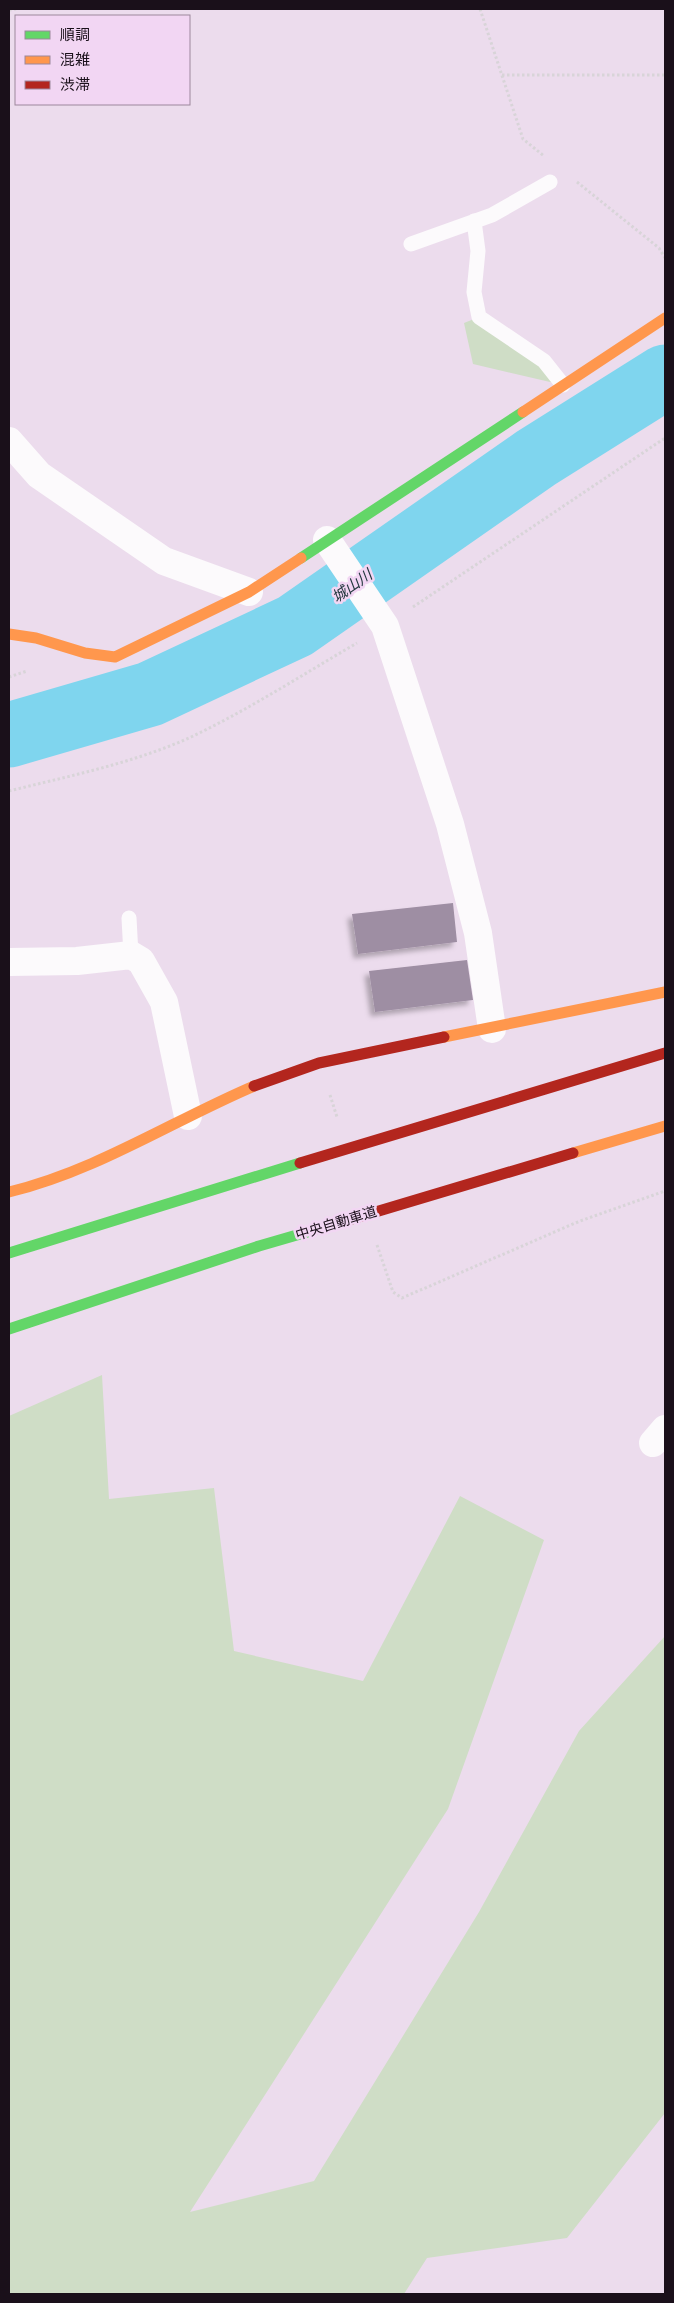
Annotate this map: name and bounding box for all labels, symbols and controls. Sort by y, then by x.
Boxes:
legend [15,15,190,105]
text: 順調 [60,23,90,46]
text: 混雑 [60,48,90,71]
text: 渋滞 [60,73,90,96]
water label: 城山川 [327,562,378,608]
street label: 中央自動車道 [293,1200,379,1245]

